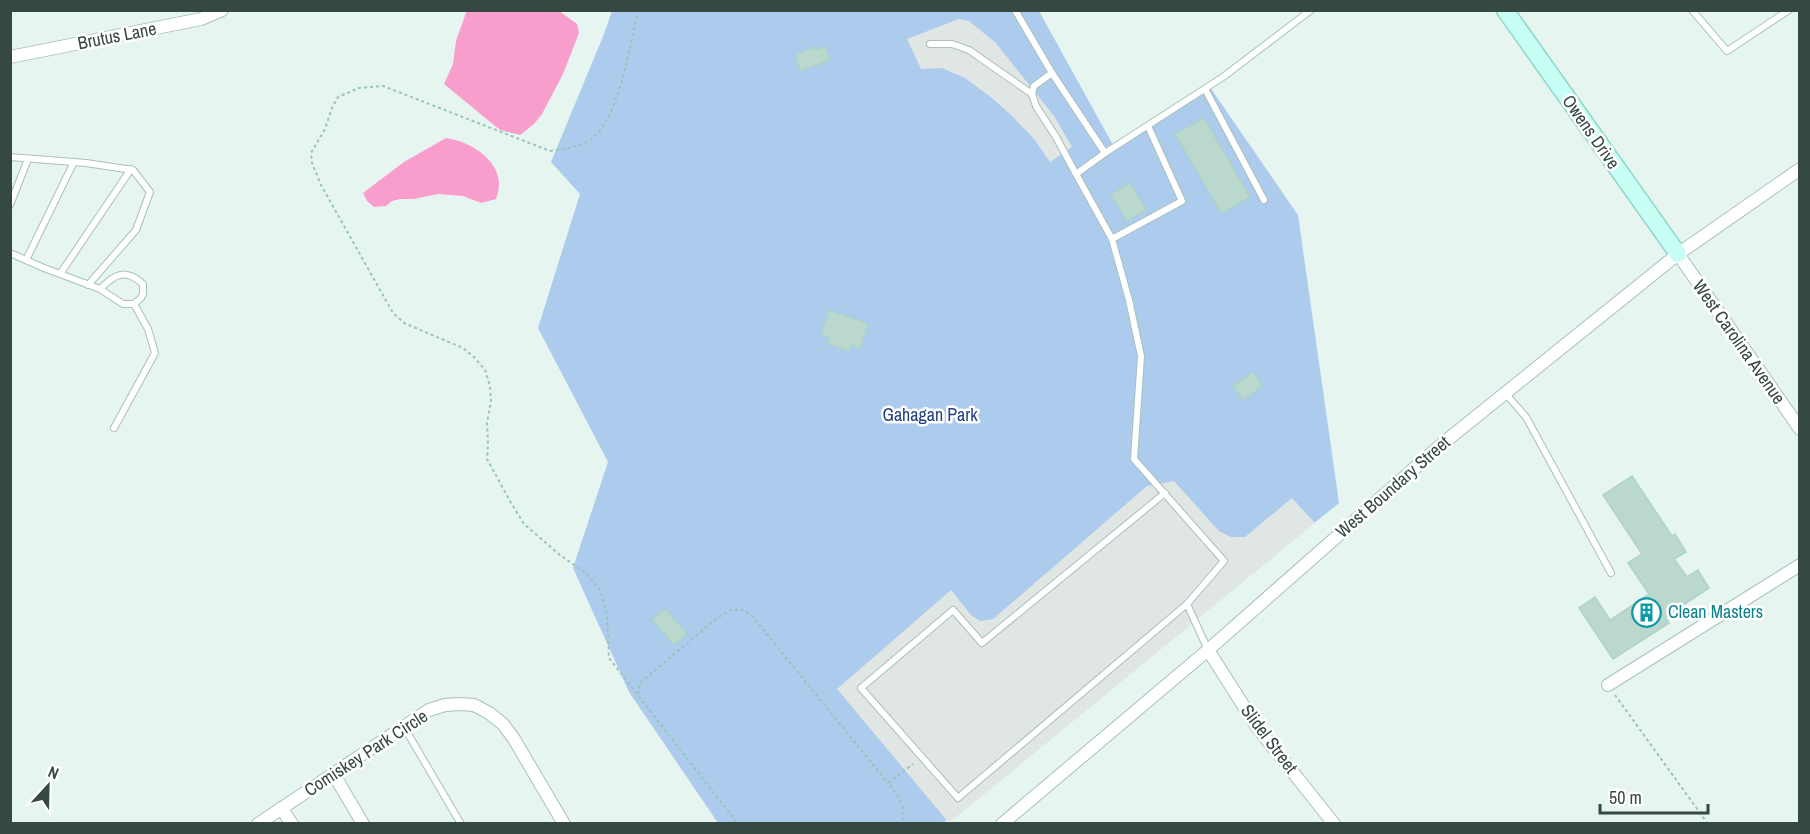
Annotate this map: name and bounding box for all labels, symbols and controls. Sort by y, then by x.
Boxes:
street label: Brutus Lane [75,16,158,55]
street label: Owens Drive [1557,90,1626,174]
street label: West Carolina Avenue [1687,275,1792,409]
park label: Gahagan Park [882,402,978,427]
street label: West Boundary Street [1330,430,1455,543]
building icon: Clean Masters [1631,596,1663,628]
place label: Clean Masters [1668,599,1763,624]
street label: Slidel Street [1235,699,1304,778]
street label: Comiskey Park Circle [299,703,432,802]
north arrow [18,756,78,816]
text: N [45,760,62,784]
scale bar [1600,777,1708,815]
text: 50 m [1609,785,1642,810]

